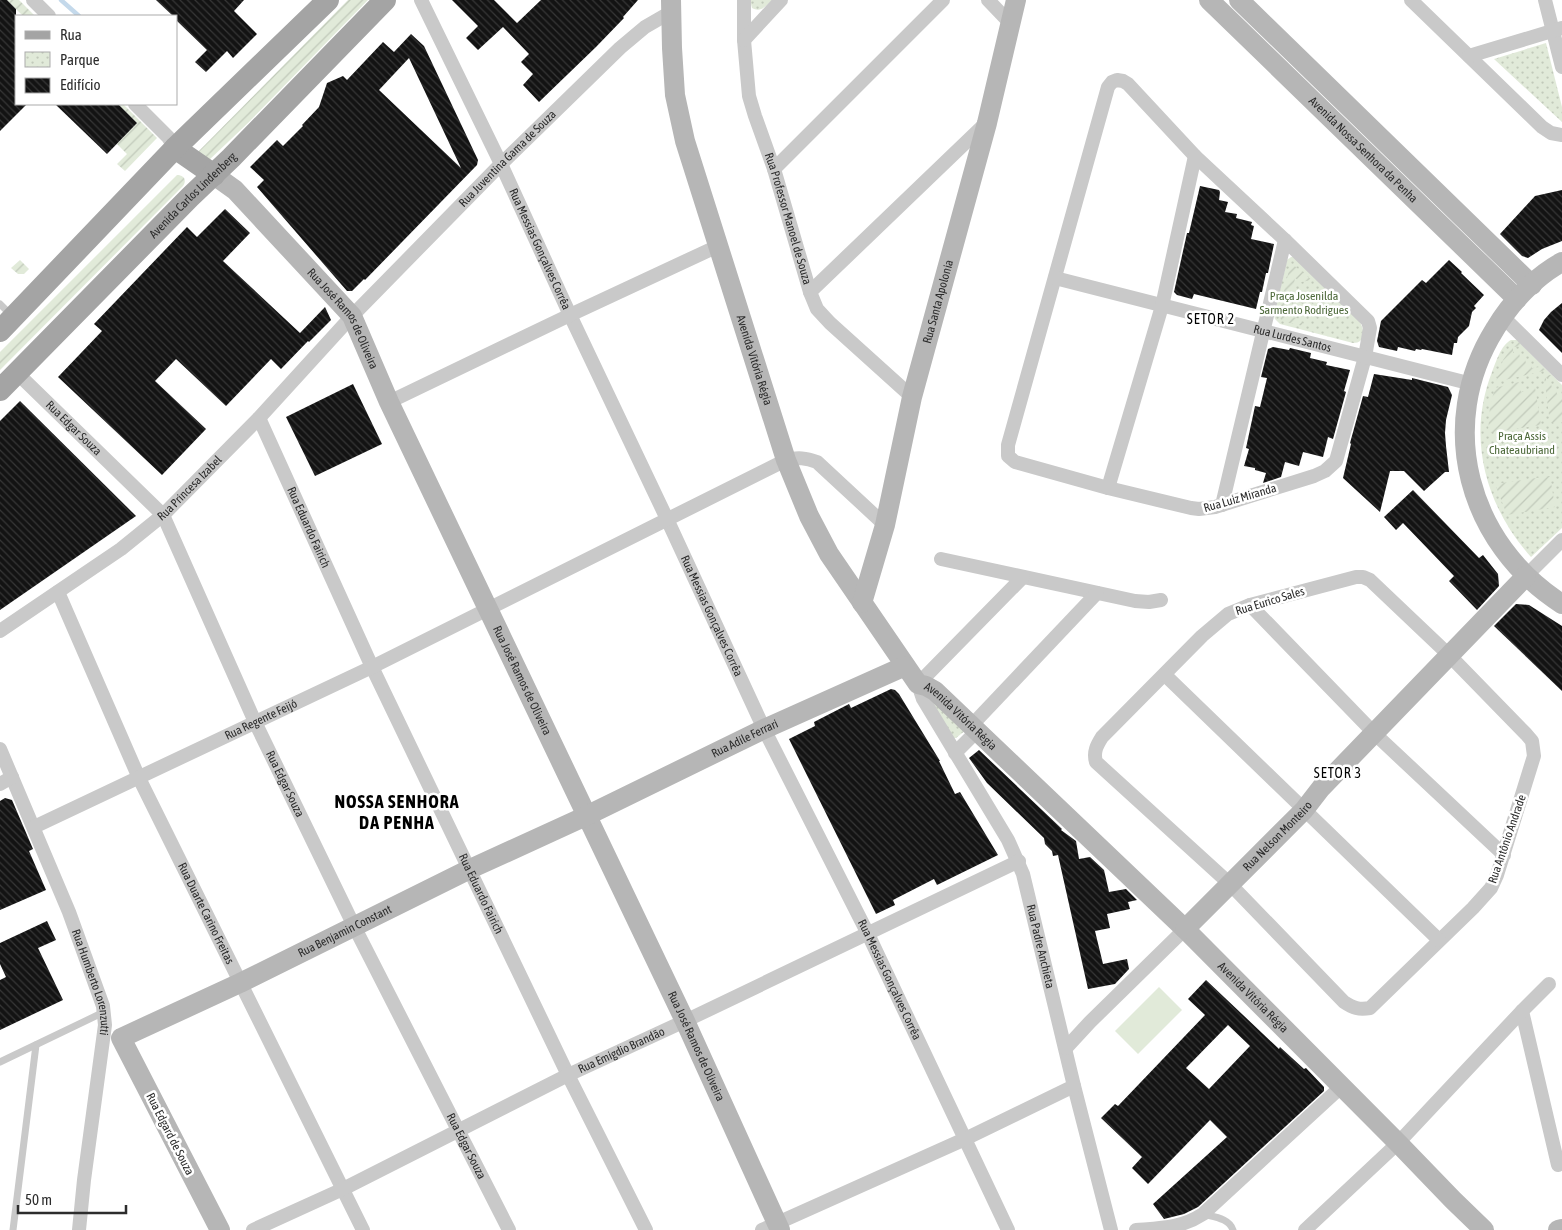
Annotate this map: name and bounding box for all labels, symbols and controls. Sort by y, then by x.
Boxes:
legend [15,15,178,105]
text: Rua [60,26,82,43]
text: Parque [60,51,100,68]
text: Edifício [60,76,101,93]
street label: Avenida Nossa Senhora da Penha [1306,94,1421,206]
street label: Rua Juventina Gama de Souza [456,107,559,210]
street label: Avenida Carlos Lindenberg [146,149,240,241]
street label: Rua Professor Manoel de Souza [762,151,814,286]
street label: Rua Messias Gonçalves Corrêa [506,186,574,312]
street label: Rua Santa Apolonia [920,258,956,345]
street label: Rua José Ramos de Oliveira [304,265,381,371]
park label: Praça Josenilda Sarmento Rodrigues [1260,289,1348,317]
district label: SETOR 2 [1187,311,1235,327]
street label: Avenida Vitória Régia [734,313,775,407]
street label: Rua Lurdes Santos [1252,322,1333,355]
street label: Rua Edgar Souza [43,398,104,458]
park label: Praça Assis Chateaubriand [1489,429,1555,457]
street label: Rua Princesa Izabel [155,452,225,524]
street label: Rua Luiz Miranda [1202,481,1278,515]
street label: Rua Eduardo Fairich [284,485,333,570]
street label: Rua Messias Gonçalves Corrêa [678,553,746,678]
street label: Rua Eurico Sales [1234,584,1306,618]
street label: Rua José Ramos de Oliveira [490,624,554,737]
street label: Avenida Vitória Régia [922,679,1000,753]
street label: Rua Regente Feijó [222,696,300,743]
street label: Rua Adile Ferrari [709,717,780,761]
street label: Rua Edgar Souza [263,748,307,819]
district label: SETOR 3 [1314,765,1362,781]
district label: NOSSA SENHORA DA PENHA [334,791,460,833]
street label: Rua Antônio Andrade [1485,793,1529,885]
street label: Rua Nelson Monteiro [1240,798,1315,874]
street label: Rua Eduardo Fairich [456,851,506,936]
street label: Rua Duarte Carino Freitas [175,860,237,966]
street label: Rua Benjamin Constant [296,902,394,960]
street label: Rua Padre Anchieta [1024,903,1057,990]
street label: Rua Messias Gonçalves Corrêa [855,917,924,1042]
street label: Rua Humberto Lorenzutti [69,927,112,1036]
street label: Avenida Vitória Régia [1215,959,1291,1036]
street label: Rua José Ramos de Oliveira [665,989,727,1103]
street label: Rua Emigdio Brandão [576,1024,667,1076]
street label: Rua Edgard de Souza [143,1091,197,1177]
street label: Rua Edgar Souza [444,1111,489,1181]
scale bar [18,1182,125,1214]
text: 50 m [25,1191,52,1208]

